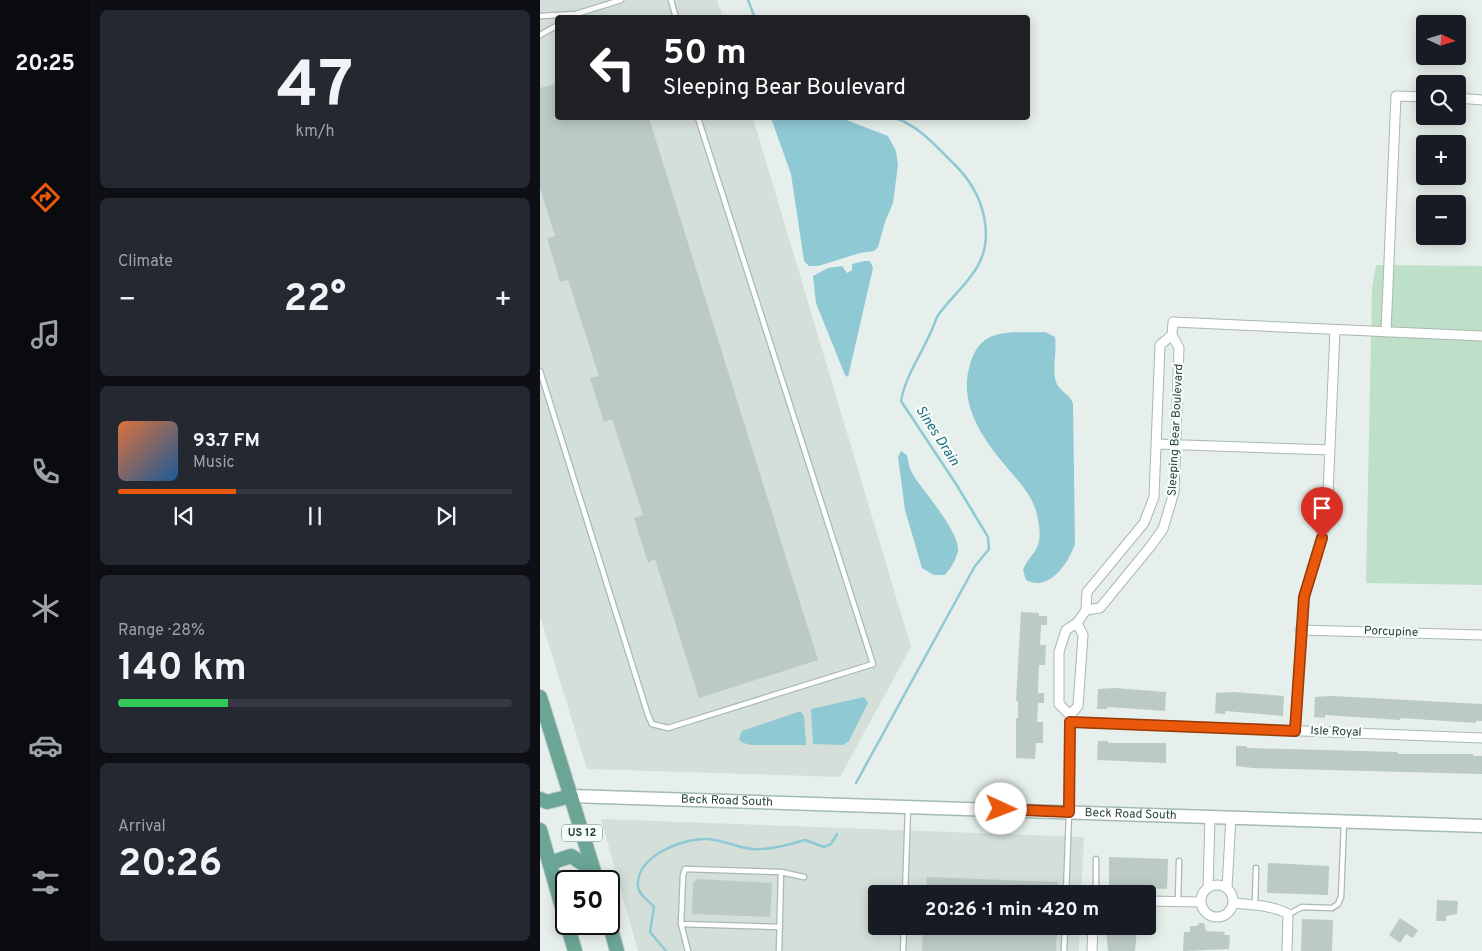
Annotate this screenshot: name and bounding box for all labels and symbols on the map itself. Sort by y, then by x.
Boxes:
north arrow [1416,15,1466,65]
street label: Sleeping Bear Boulevard [1165,363,1187,497]
water label: Sines Drain [911,403,963,470]
pin [1301,487,1343,538]
street label: Porcupine [1363,623,1419,641]
street label: Isle Royal [1310,723,1362,741]
position arrow [974,782,1026,834]
street label: Beck Road South [681,792,773,811]
street label: Beck Road South [1084,805,1177,824]
road number: US 12 [562,824,602,841]
speed limit sign: 50 [555,870,620,935]

